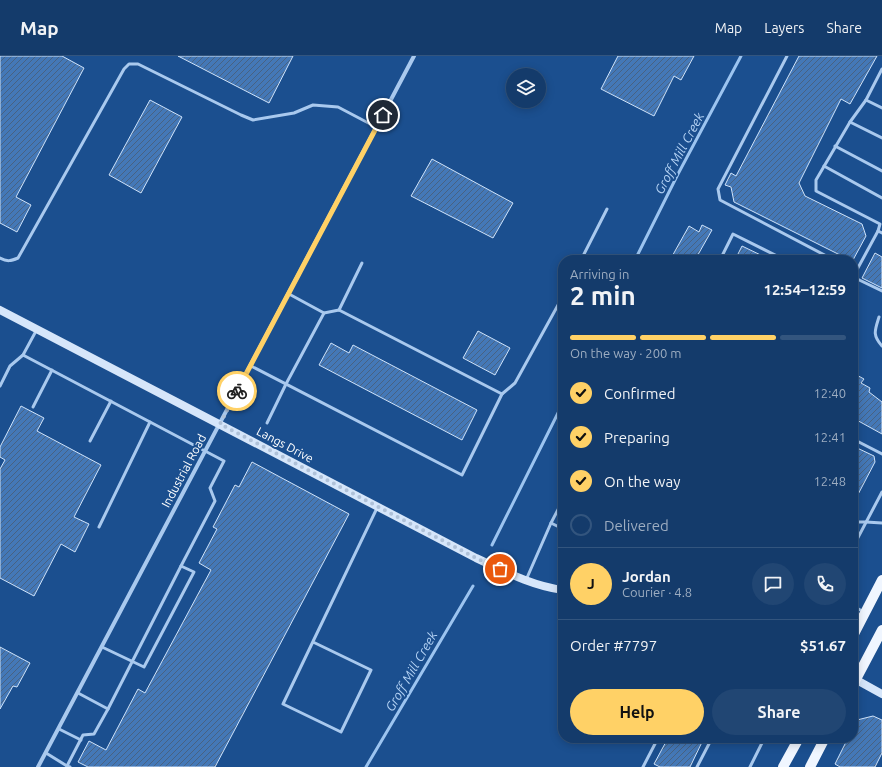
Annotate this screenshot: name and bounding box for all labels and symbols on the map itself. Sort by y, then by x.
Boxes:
pin [366,98,400,132]
water label: Groff Mill Creek [652,110,707,197]
courier [217,371,257,411]
street label: Langs Drive [255,424,316,465]
street label: Industrial Road [159,432,208,510]
pin [483,552,517,586]
water label: Groff Mill Creek [382,628,441,714]

